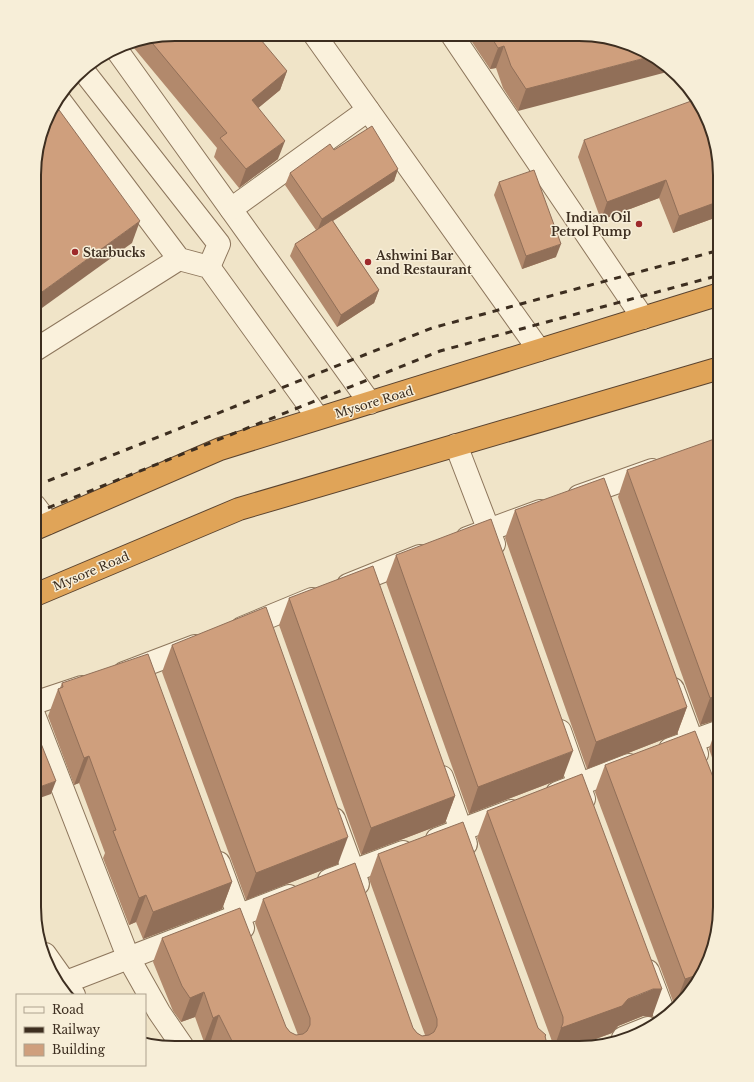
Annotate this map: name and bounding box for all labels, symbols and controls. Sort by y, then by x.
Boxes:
place label: Indian Oil Petrol Pump [551,210,632,239]
marker: Indian Oil Petrol Pump [634,219,644,229]
place label: Starbucks [83,245,146,260]
marker: Starbucks [70,247,80,257]
place label: Ashwini Bar and Restaurant [375,248,472,277]
marker: Ashwini Bar and Restaurant [363,257,373,267]
street label: Mysore Road [333,383,415,421]
street label: Mysore Road [51,548,131,594]
legend [16,994,146,1066]
text: Road [52,1002,84,1017]
text: Railway [52,1022,101,1037]
text: Building [52,1042,106,1057]

